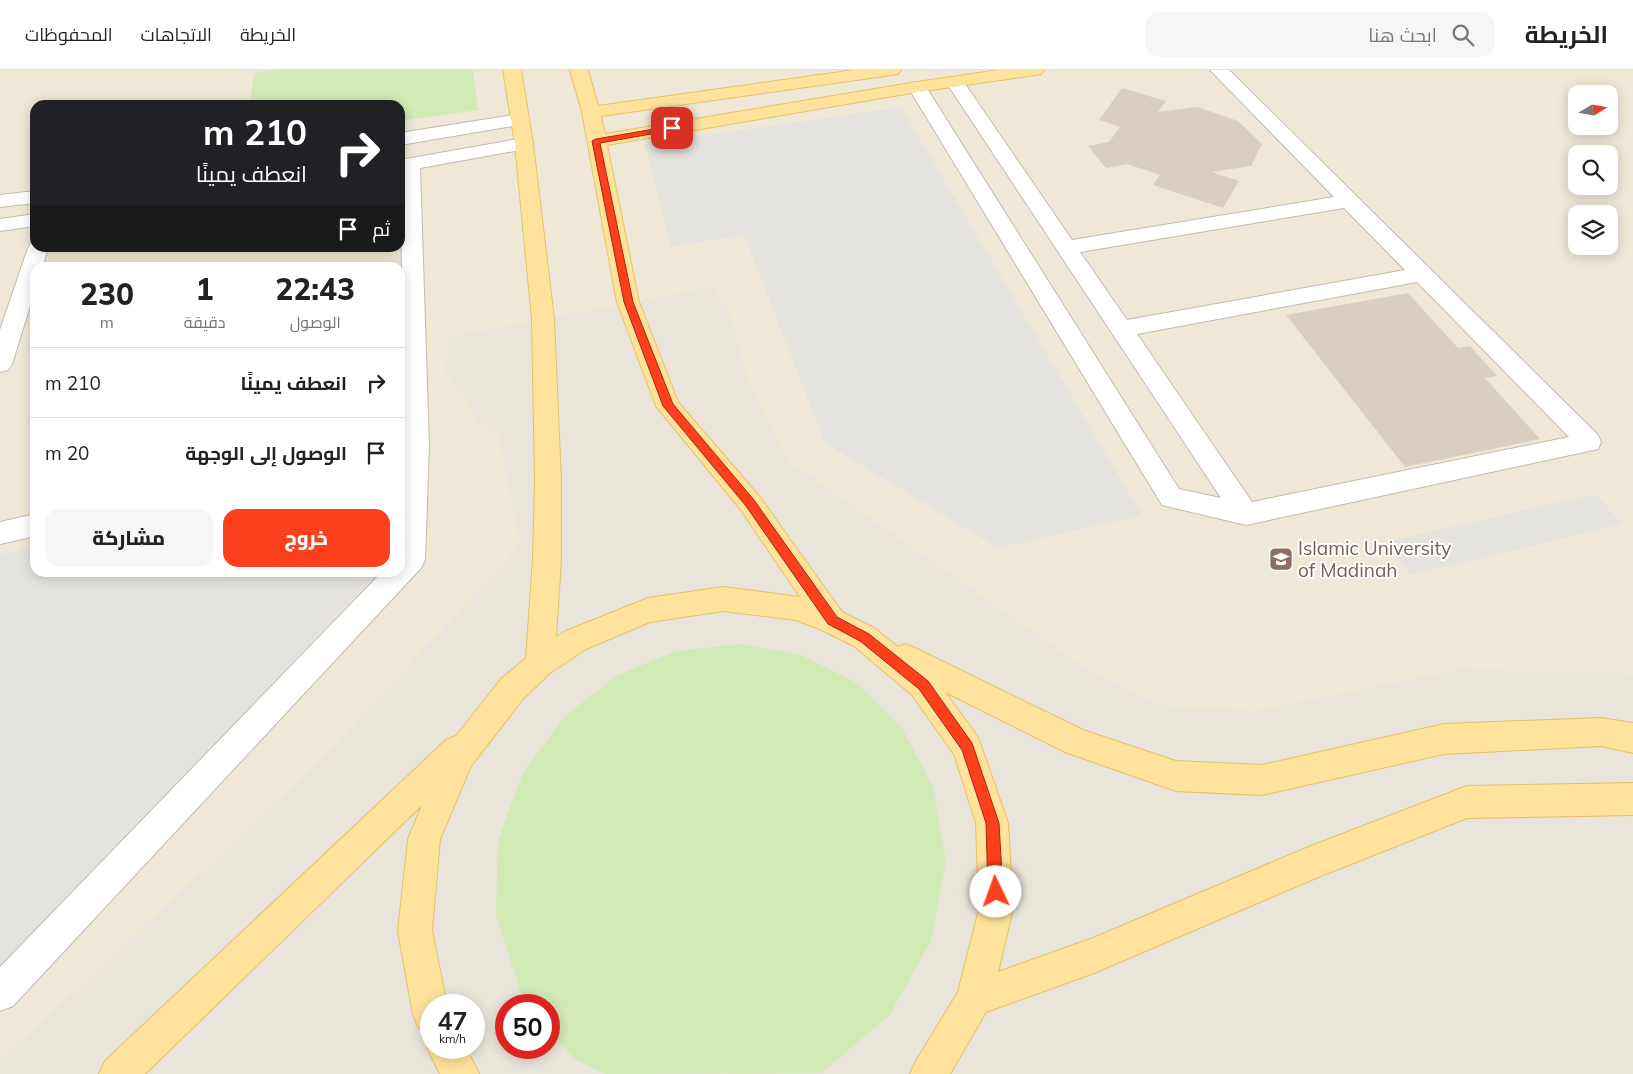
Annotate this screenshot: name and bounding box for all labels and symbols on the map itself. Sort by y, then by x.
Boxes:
north arrow [1568,85,1618,135]
pin [651,107,693,149]
place label: Islamic University of Madinah [1298,536,1451,582]
school or university icon: Islamic University of Madinah [1268,546,1294,572]
position arrow [969,865,1021,917]
speed limit sign: 50 [495,994,560,1059]

